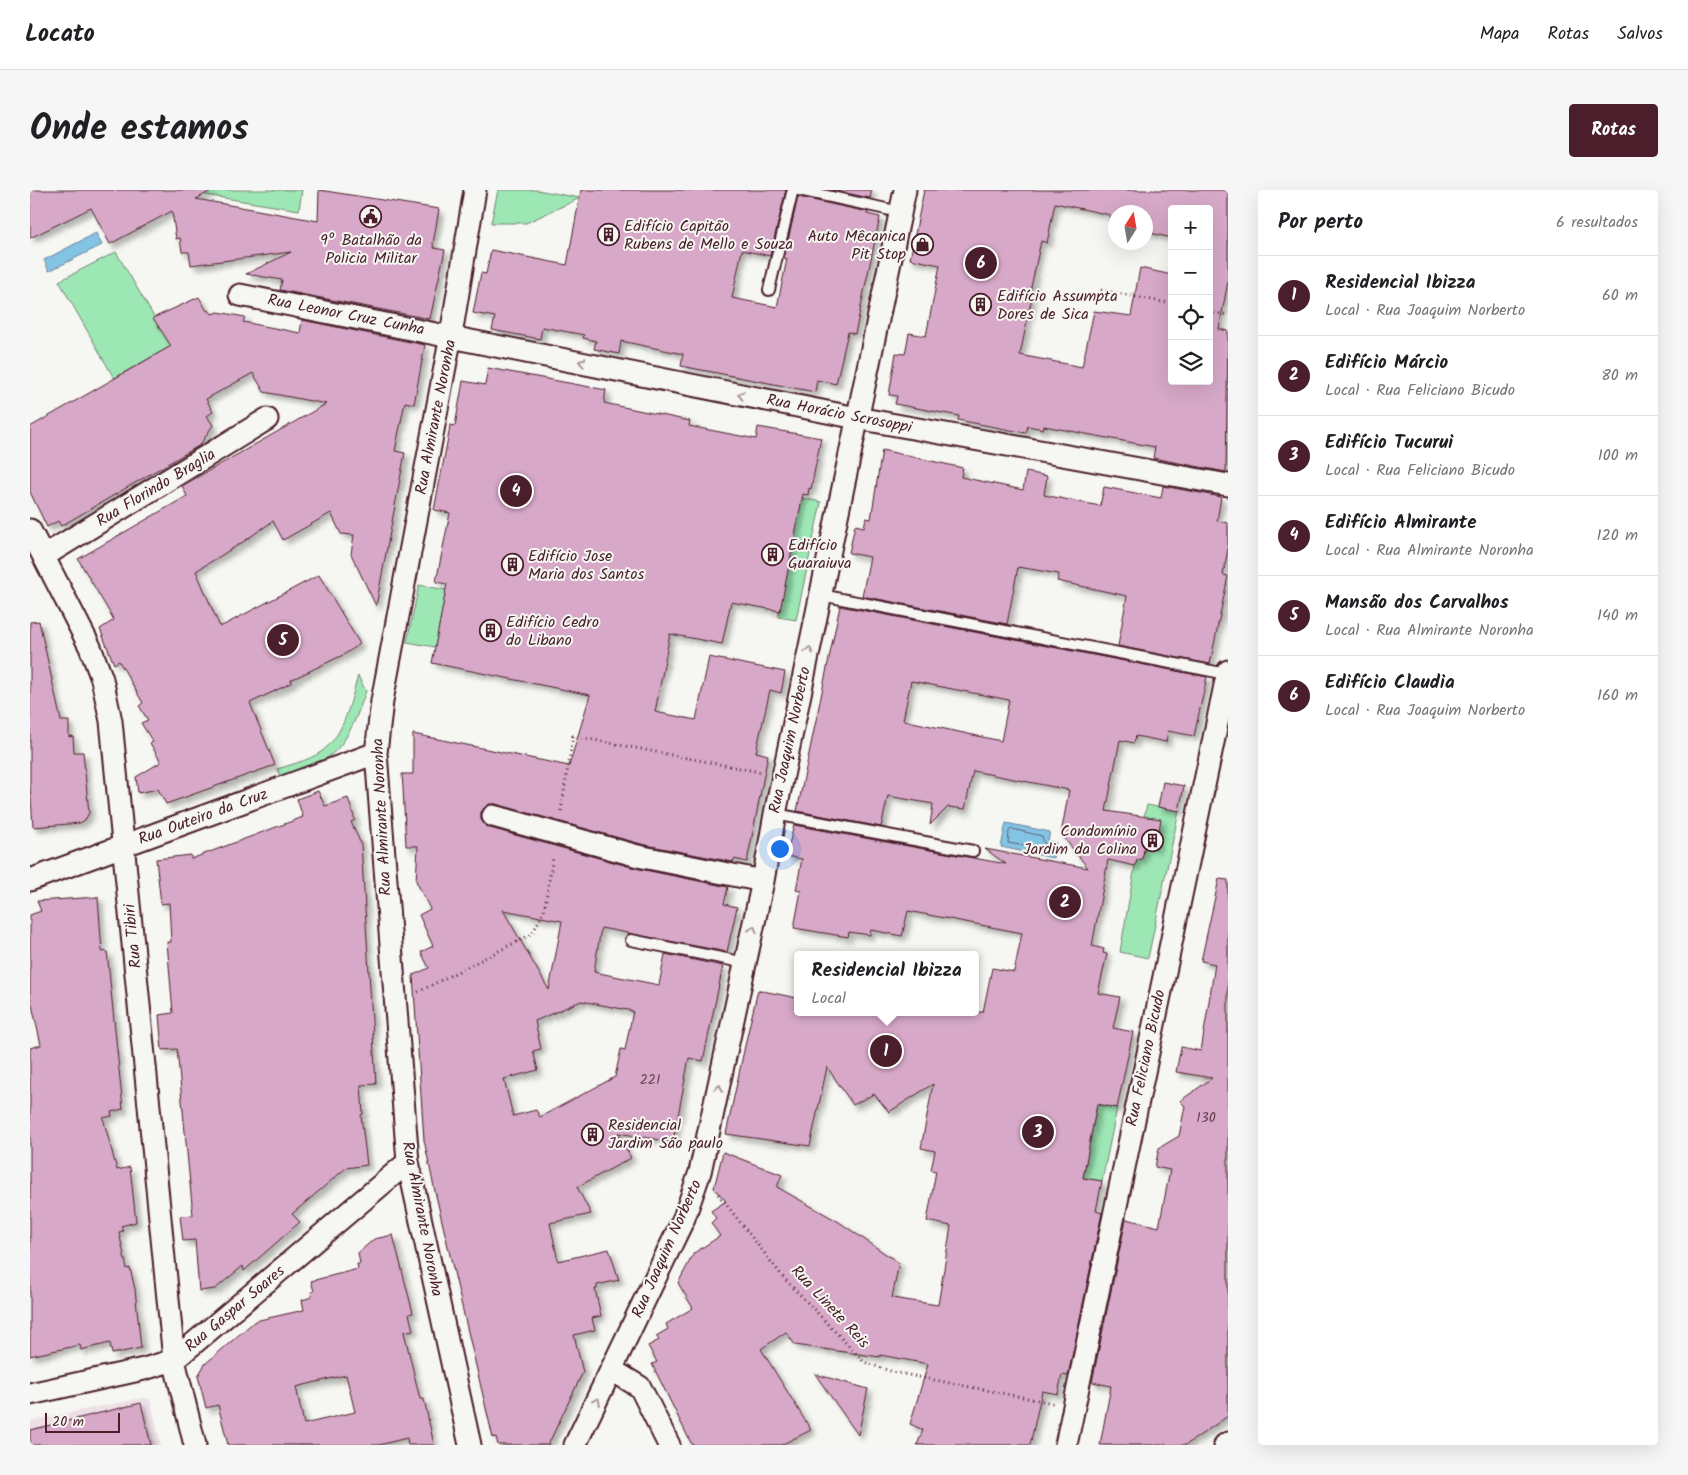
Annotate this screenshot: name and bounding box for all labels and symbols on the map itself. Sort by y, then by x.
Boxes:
public building icon: 9º Batalhão da Policia Militar [359,204,383,228]
north arrow [1108,205,1153,250]
place label: Edifício Capitão Rubens de Mello e Souza [624,214,793,257]
building icon: Edifício Capitão Rubens de Mello e Souza [596,223,620,247]
place label: Auto Mêcanica Pit Stop [808,224,906,267]
place label: 9º Batalhão da Policia Militar [320,228,422,271]
shop icon: Auto Mêcanica Pit Stop [910,233,934,257]
pin: 6 [965,244,997,282]
place label: Edifício Assumpta Dores de Sica [997,284,1118,327]
street label: Rua Leonor Cruz Cunha [265,288,427,342]
building icon: Edifício Assumpta Dores de Sica [969,293,993,317]
street label: Rua Almirante Noronha [409,337,463,497]
one-way arrow [577,357,586,368]
street label: Rua Horácio Scrosoppi [764,388,915,441]
one-way arrow [737,390,745,401]
street label: Rua Florindo Braglia [91,442,221,534]
pin: 4 [500,472,532,510]
place label: Edifício Guaraiuva [788,533,852,576]
building icon: Edifício Guaraiuva [760,542,784,566]
place label: Edifício Jose Maria dos Santos [528,544,645,587]
building icon: Edifício Jose Maria dos Santos [500,553,524,577]
place label: Edifício Cedro do Libano [506,610,599,653]
building icon: Edifício Cedro do Libano [478,619,502,643]
pin: 5 [267,621,299,659]
one-way arrow [803,646,814,654]
street label: Rua Joaquim Norberto [762,664,818,816]
street label: Rua Almirante Noronha [365,738,399,896]
street label: Rua Outeiro da Cruz [135,782,271,852]
place label: Condomínio Jardim da Colina [1023,819,1137,862]
building icon: Condomínio Jardim da Colina [1141,828,1165,852]
your location [767,836,793,862]
pin: 2 [1049,883,1081,921]
street label: Rua Tibiri [117,901,149,969]
one-way arrow [747,925,758,934]
street label: Rua Feliciano Bicudo [1119,987,1173,1129]
pin: 1 [870,1032,902,1070]
house number: 221 [640,1069,660,1091]
one-way arrow [713,1084,724,1093]
house number: 130 [1196,1107,1216,1129]
place label: Residencial Jardim São paulo [608,1113,723,1156]
pin: 3 [1022,1113,1054,1151]
building icon: Residencial Jardim São paulo [580,1122,604,1146]
street label: Rua Almirante Noronha [395,1139,449,1299]
street label: Rua Joaquim Norberto [625,1176,709,1322]
street label: Rua Gaspar Soares [179,1259,291,1359]
street label: Rua Linete Reis [785,1260,875,1354]
one-way arrow [591,1397,601,1406]
scale bar [45,1410,120,1433]

